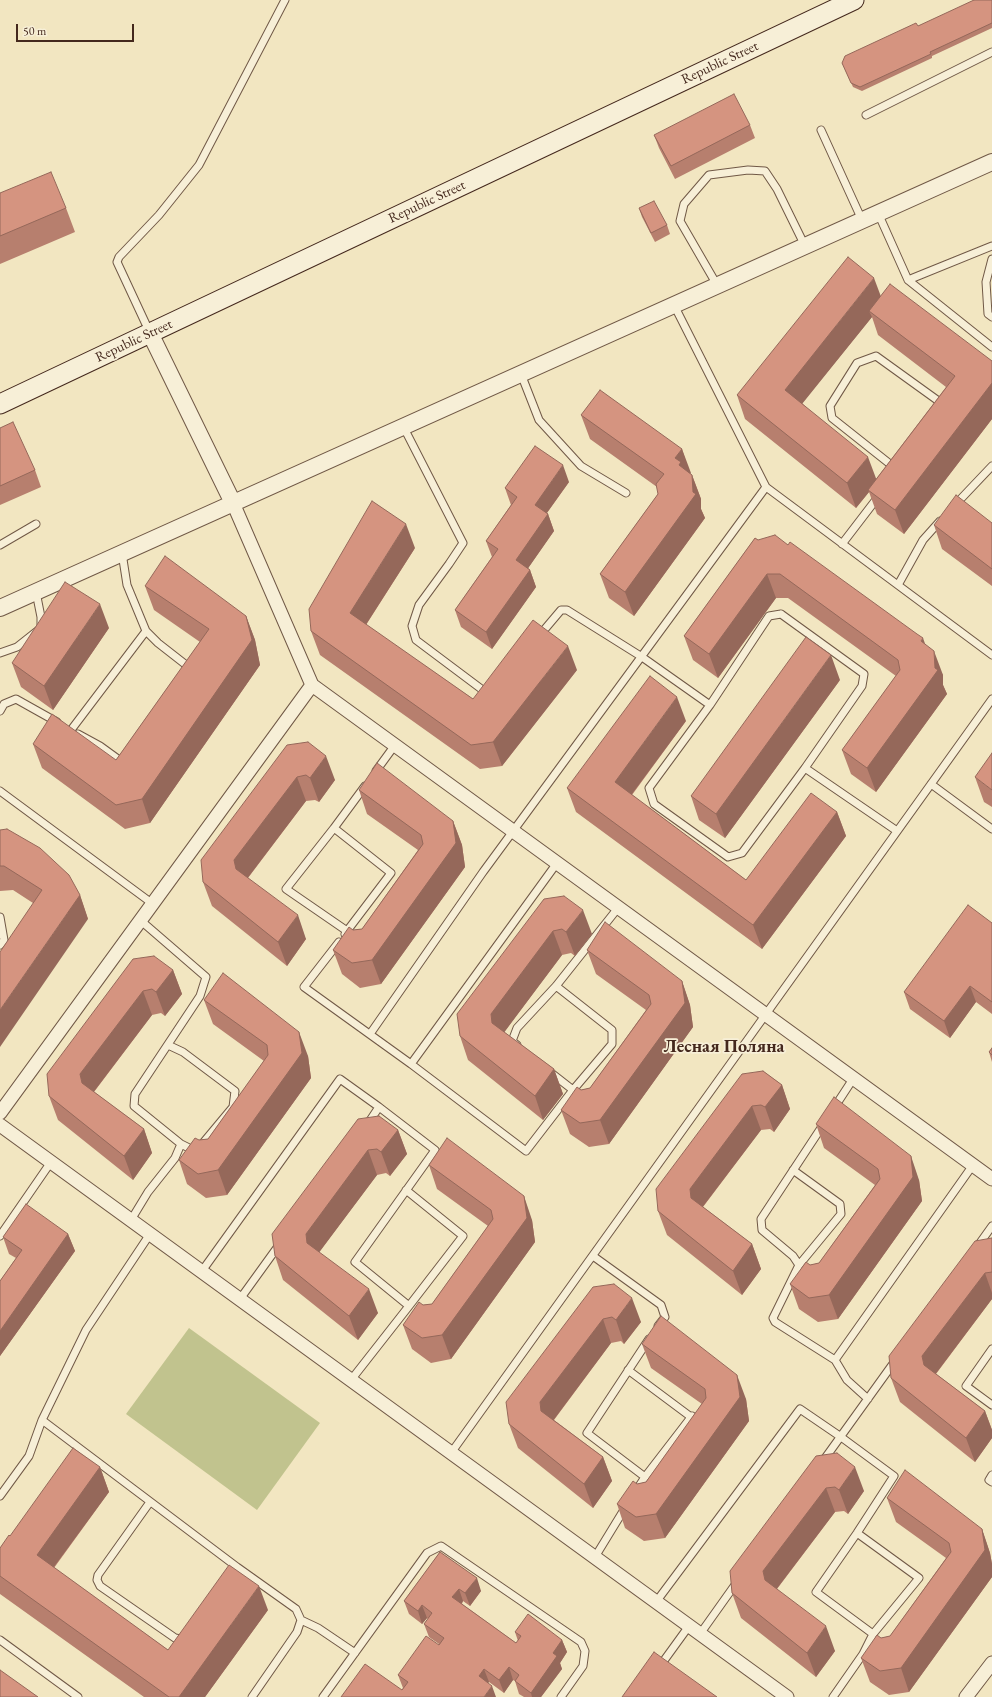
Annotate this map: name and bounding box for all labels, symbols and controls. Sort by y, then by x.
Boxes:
scale bar [18,16,136,42]
text: 50 m [23,23,46,39]
street label: Republic Street [679,38,761,88]
street label: Republic Street [386,177,468,227]
street label: Republic Street [93,316,175,366]
district label: Лесная Поляна [664,1036,784,1058]

